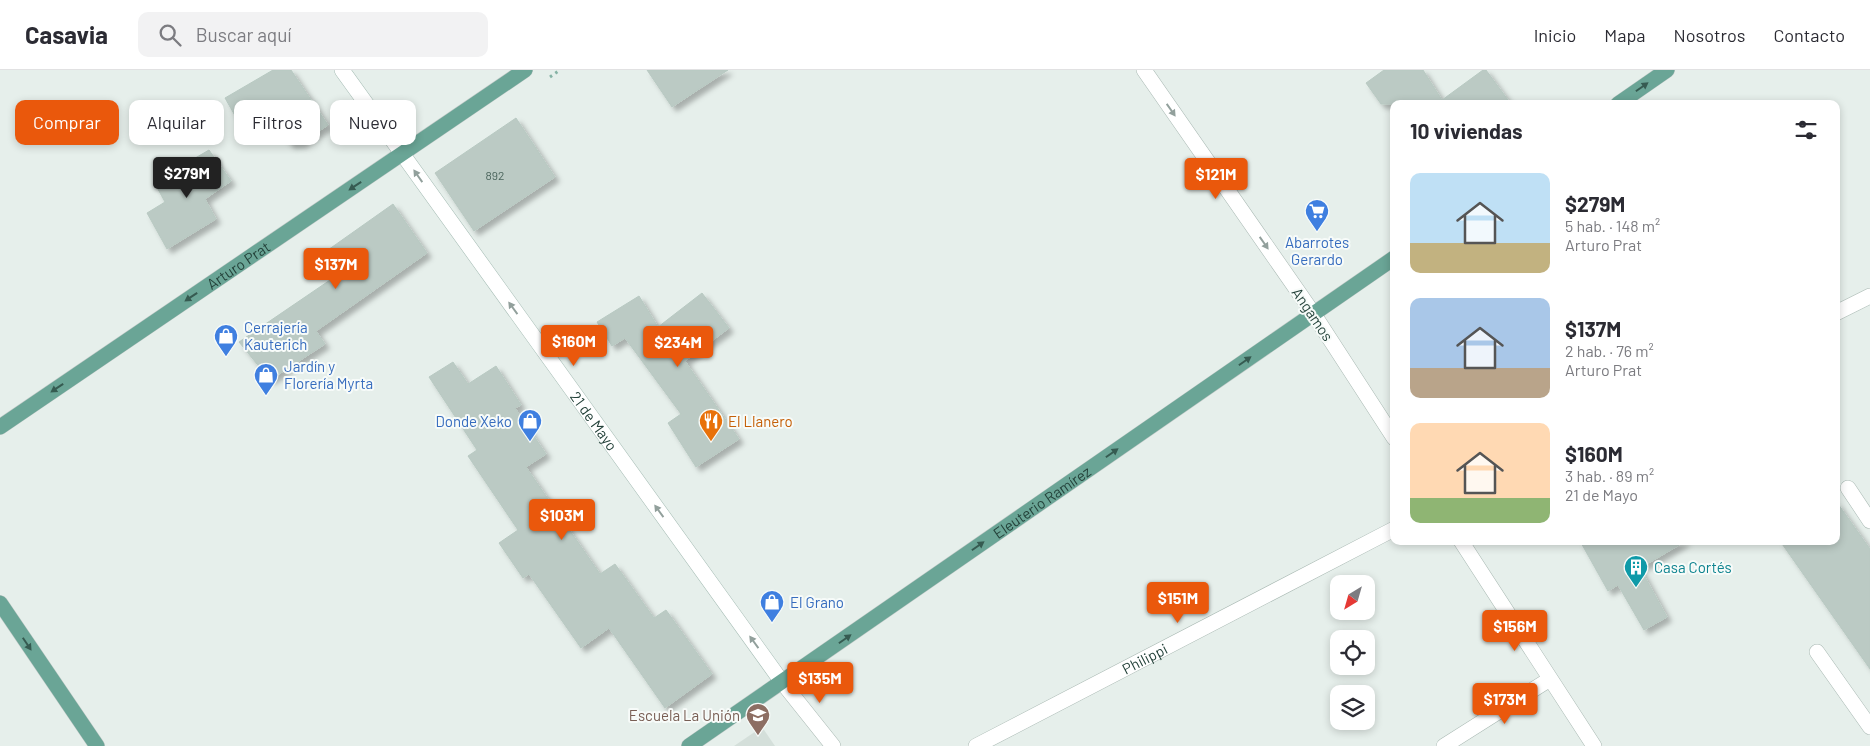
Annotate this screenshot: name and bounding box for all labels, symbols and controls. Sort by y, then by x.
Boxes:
search box [138,12,488,57]
text: Casavia [25,20,108,49]
icon: search [156,21,184,49]
text: Buscar aquí [196,23,292,46]
text: Inicio [1534,24,1576,46]
text: Mapa [1604,24,1646,46]
text: Nosotros [1674,24,1745,46]
text: Contacto [1773,24,1845,46]
one-way arrow [1635,82,1649,92]
chip: Comprar [15,100,119,145]
chip: Alquilar [129,100,224,145]
chip: Filtros [234,100,320,145]
chip: Nuevo [330,100,416,145]
one-way arrow [1166,103,1176,117]
icon: filters [1792,116,1820,144]
text: 10 viviendas [1410,118,1523,143]
pin: $279M [152,156,222,199]
pin: $121M [1181,158,1251,200]
text: $279M [164,163,210,182]
text: $121M [1196,164,1236,183]
house number: 892 [486,168,504,182]
one-way arrow [413,169,423,183]
one-way arrow [348,181,362,191]
text: $279M [1565,191,1625,216]
icon: home [1450,193,1510,253]
supermarket icon: Abarrotes Gerardo [1304,198,1330,232]
text: 5 hab. · 148 m² [1565,216,1660,235]
place label: Abarrotes Gerardo [1285,233,1349,268]
text: Arturo Prat [1565,235,1642,254]
one-way arrow [1259,236,1269,250]
street label: Arturo Prat [203,237,273,293]
pin: $137M [301,248,371,290]
text: $137M [315,254,357,273]
street label: Angamos [1289,284,1337,344]
one-way arrow [185,292,198,302]
one-way arrow [508,301,518,315]
text: $137M [1565,316,1621,341]
place label: Cerrajería Kauterich [244,318,308,353]
icon: home [1450,318,1510,378]
shop icon: Cerrajería Kauterich [213,323,239,357]
pin: $160M [539,324,609,367]
pin: $234M [643,326,713,368]
text: $160M [552,331,596,350]
text: $234M [654,332,702,351]
text: 2 hab. · 76 m² [1565,341,1654,360]
one-way arrow [1238,356,1252,366]
place label: Jardín y Florería Myrta [284,357,373,392]
text: Arturo Prat [1565,360,1642,379]
shop icon: Jardín y Florería Myrta [253,362,279,396]
one-way arrow [50,383,64,393]
street label: 21 de Mayo [567,388,621,454]
shop icon: Donde Xeko [517,408,543,442]
restaurant icon: El Llanero [698,408,724,442]
place label: Donde Xeko [435,412,512,430]
place label: El Llanero [728,412,793,430]
text: $160M [1565,441,1623,466]
icon: home [1450,443,1510,503]
one-way arrow [1105,448,1119,458]
street label: Eleuterio Ramírez [989,462,1094,542]
text: 3 hab. · 89 m² [1565,466,1654,485]
text: 21 de Mayo [1565,485,1638,504]
pin: $103M [527,498,597,541]
one-way arrow [654,504,664,518]
text: $103M [540,505,584,524]
one-way arrow [972,541,985,551]
building icon: Casa Cortés [1623,554,1649,588]
place label: Casa Cortés [1654,558,1732,576]
north arrow [1330,575,1375,620]
map controls [1330,575,1375,730]
pin: $151M [1143,582,1213,624]
text: $151M [1158,588,1198,607]
shop icon: El Grano [759,589,785,623]
place label: El Grano [790,593,844,611]
pin: $156M [1480,610,1550,652]
text: $156M [1493,616,1537,635]
button: locate [1330,630,1375,675]
one-way arrow [838,634,852,644]
one-way arrow [749,636,759,649]
one-way arrow [23,637,32,650]
street label: Philippi [1119,639,1170,678]
pin: $135M [785,662,855,704]
text: $135M [798,668,842,687]
pin: $173M [1470,682,1540,725]
button: layers [1330,685,1375,730]
text: $173M [1484,689,1526,708]
school or university icon: Escuela La Unión [745,702,771,736]
place label: Escuela La Unión [629,706,740,724]

